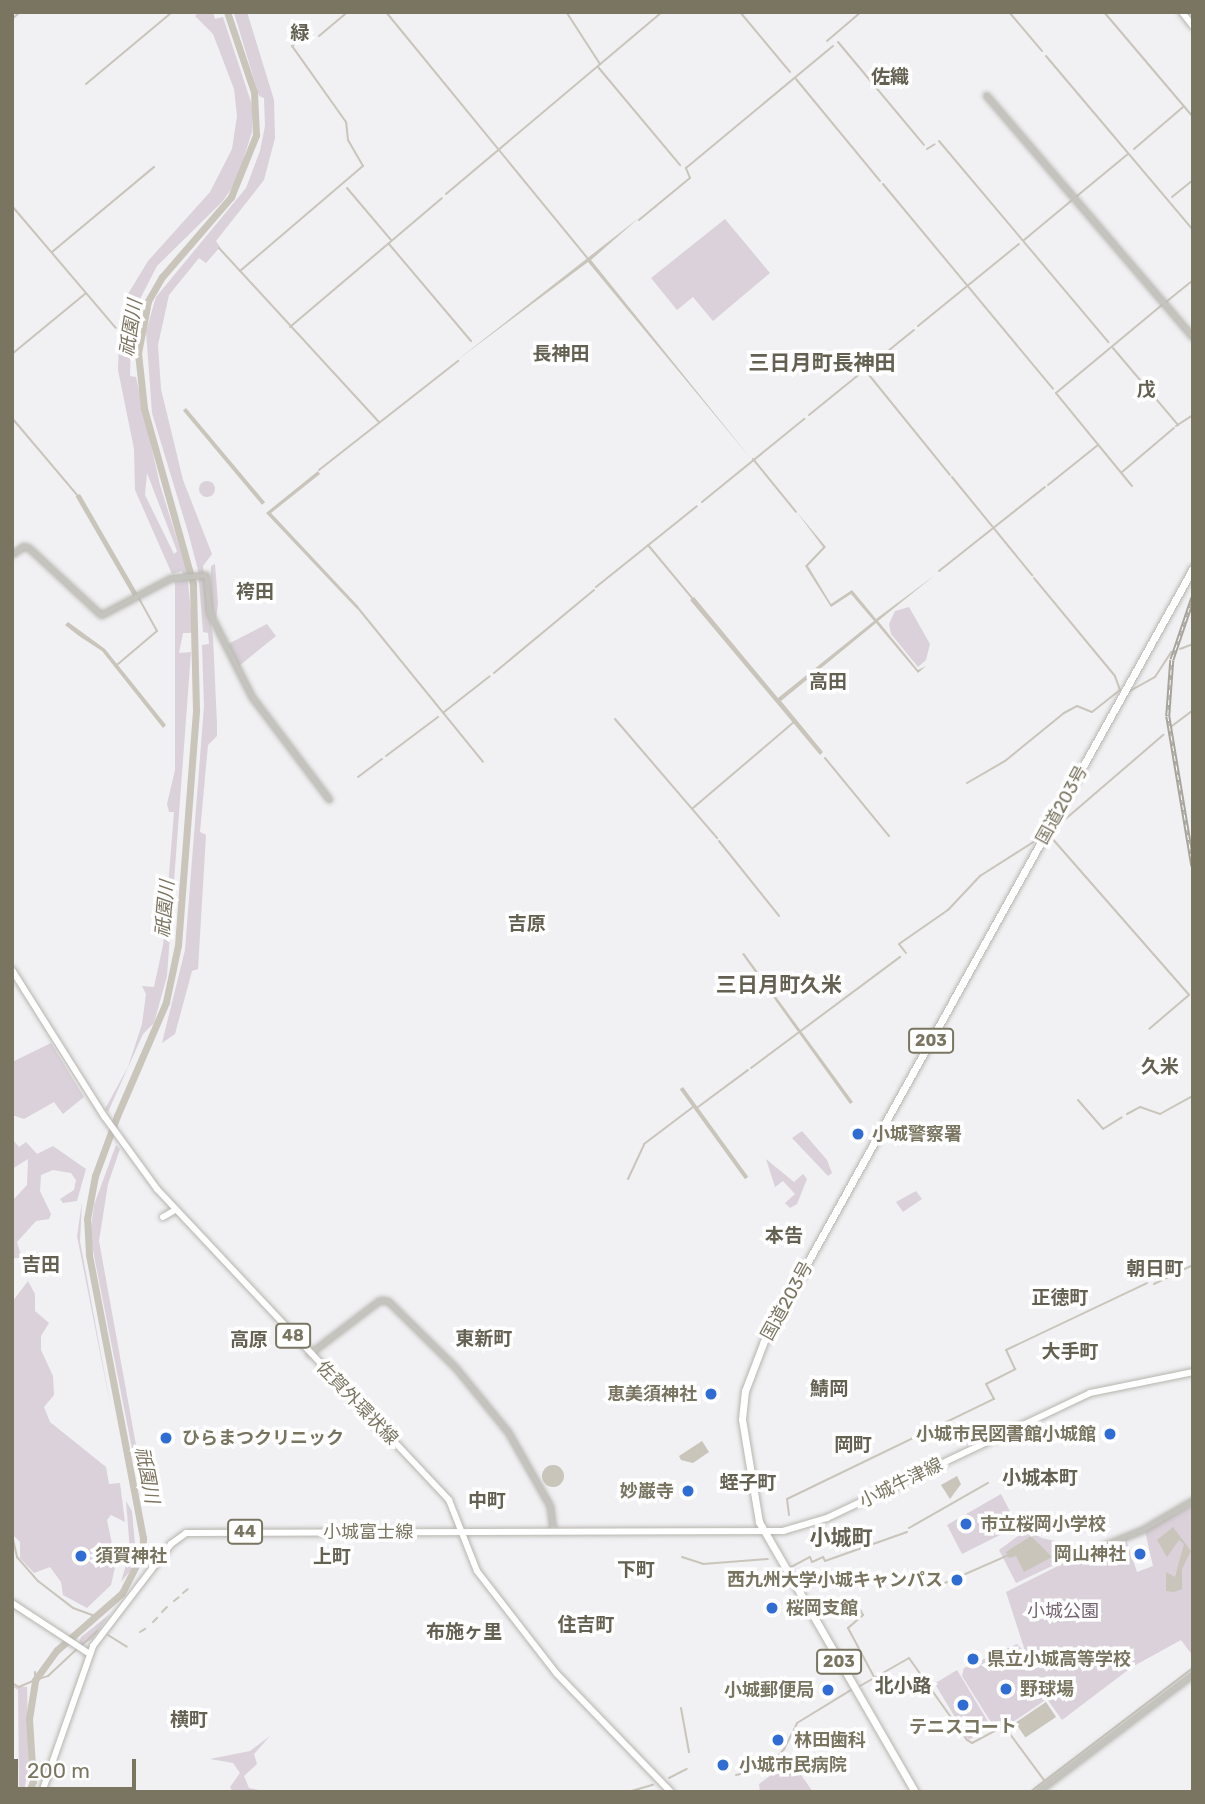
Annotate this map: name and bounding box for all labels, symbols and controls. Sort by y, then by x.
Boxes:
district label: 緑 [291,22,309,44]
district label: 佐織 [871,66,909,88]
water label: 祇園川 [115,298,147,358]
district label: 長神田 [533,343,589,365]
district label: 三日月町長神田 [749,350,895,376]
district label: 戊 [1137,379,1155,401]
district label: 袴田 [236,581,274,603]
district label: 高田 [809,671,847,693]
street label: 国道203号 [1032,762,1092,848]
water label: 祇園川 [151,880,179,938]
district label: 吉原 [508,913,546,935]
district label: 三日月町久米 [716,972,842,998]
road number: 203 [906,1028,956,1054]
district label: 久米 [1141,1056,1179,1078]
place label: 小城警察署 [872,1123,962,1145]
marker: 小城警察署 [850,1126,866,1142]
district label: 本告 [765,1225,803,1247]
district label: 吉田 [22,1254,60,1276]
street label: 国道203号 [757,1258,817,1344]
district label: 朝日町 [1127,1258,1183,1280]
district label: 正徳町 [1032,1287,1088,1309]
road number: 48 [274,1324,312,1348]
district label: 東新町 [456,1328,512,1350]
district label: 高原 [230,1329,268,1351]
district label: 大手町 [1042,1341,1098,1363]
street label: 佐賀外環状線 [312,1357,402,1449]
district label: 鯖岡 [810,1378,848,1400]
place label: 恵美須神社 [607,1383,697,1405]
marker: 恵美須神社 [703,1386,719,1402]
place label: 小城市民図書館小城館 [916,1423,1096,1445]
marker: 小城市民図書館小城館 [1102,1426,1118,1442]
place label: ひらまつクリニック [182,1427,344,1449]
marker: ひらまつクリニック [156,1428,176,1448]
district label: 岡町 [834,1434,872,1456]
water label: 祇園川 [130,1445,164,1505]
street label: 小城牛津線 [856,1454,946,1512]
district label: 小城本町 [1002,1467,1078,1489]
district label: 蛭子町 [720,1472,776,1494]
place label: 妙巌寺 [620,1480,674,1502]
marker: 妙巌寺 [680,1483,696,1499]
district label: 中町 [468,1490,506,1512]
place label: 市立桜岡小学校 [980,1513,1106,1535]
marker: 市立桜岡小学校 [958,1516,974,1532]
road number: 44 [226,1520,264,1544]
street label: 小城富士線 [323,1521,413,1543]
district label: 小城町 [810,1525,872,1551]
place label: 岡山神社 [1054,1543,1126,1565]
place label: 須賀神社 [95,1545,167,1567]
district label: 上町 [313,1546,351,1568]
marker: 岡山神社 [1132,1546,1148,1562]
marker: 須賀神社 [73,1548,89,1564]
district label: 下町 [617,1559,655,1581]
place label: 西九州大学小城キャンパス [727,1569,943,1591]
marker: 西九州大学小城キャンパス [949,1572,965,1588]
place label: 桜岡支館 [786,1597,858,1619]
marker: 桜岡支館 [764,1600,780,1616]
park label: 小城公園 [1027,1600,1099,1622]
district label: 住吉町 [558,1614,614,1636]
district label: 布施ヶ里 [426,1621,502,1643]
place label: 県立小城高等学校 [987,1648,1131,1670]
road number: 203 [814,1650,864,1674]
marker: 県立小城高等学校 [965,1651,981,1667]
district label: 北小路 [875,1675,931,1697]
place label: 野球場 [1020,1678,1074,1700]
place label: 小城郵便局 [724,1679,814,1701]
marker: 野球場 [998,1681,1014,1697]
marker: 小城郵便局 [820,1682,836,1698]
marker: テニスコート [955,1697,971,1713]
district label: 横町 [170,1709,208,1731]
place label: テニスコート [909,1716,1017,1738]
place label: 林田歯科 [794,1729,866,1751]
marker: 林田歯科 [768,1730,788,1750]
scale bar [18,1744,140,1788]
place label: 小城市民病院 [739,1754,847,1776]
marker: 小城市民病院 [713,1755,733,1775]
text: 200 m [27,1758,90,1783]

